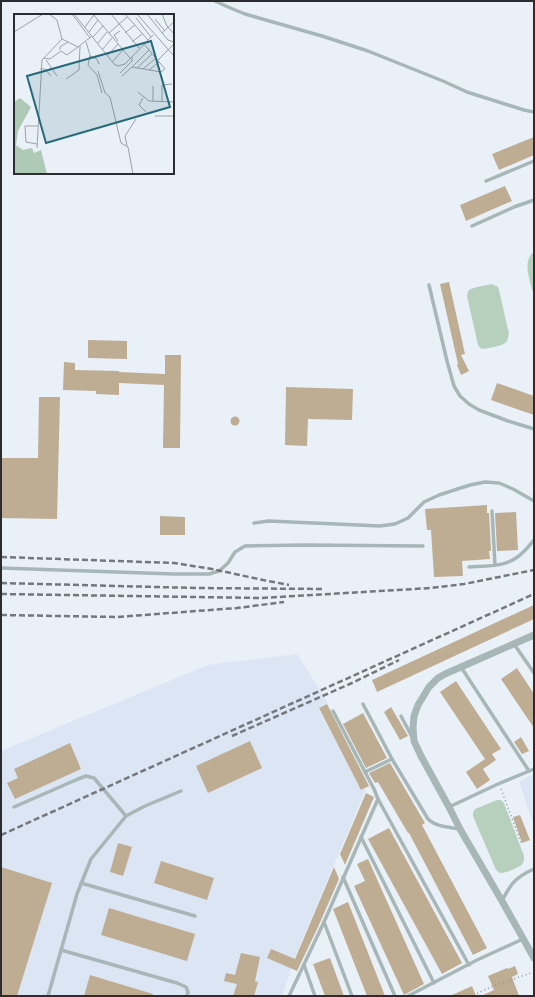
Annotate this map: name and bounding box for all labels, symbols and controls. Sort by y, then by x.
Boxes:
inset map [14,14,174,174]

